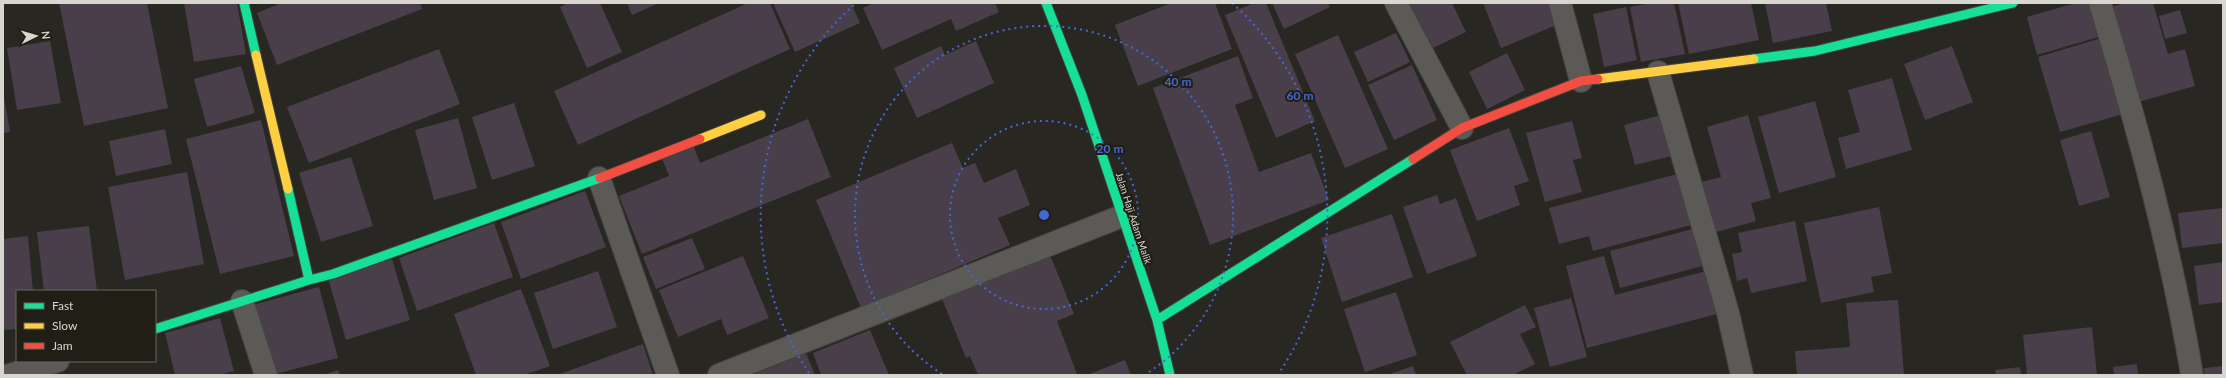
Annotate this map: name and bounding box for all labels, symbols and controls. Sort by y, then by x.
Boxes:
north arrow [16,16,56,56]
text: N [40,30,53,40]
text: 40 m [1165,74,1191,89]
text: 60 m [1287,88,1313,103]
text: 20 m [1097,141,1123,156]
street label: Jalan Haji Adam Malik [1113,171,1155,266]
centre of rings [1037,208,1051,222]
legend [16,290,156,362]
text: Fast [52,298,74,313]
text: Slow [52,318,78,333]
text: Jam [52,338,73,353]

